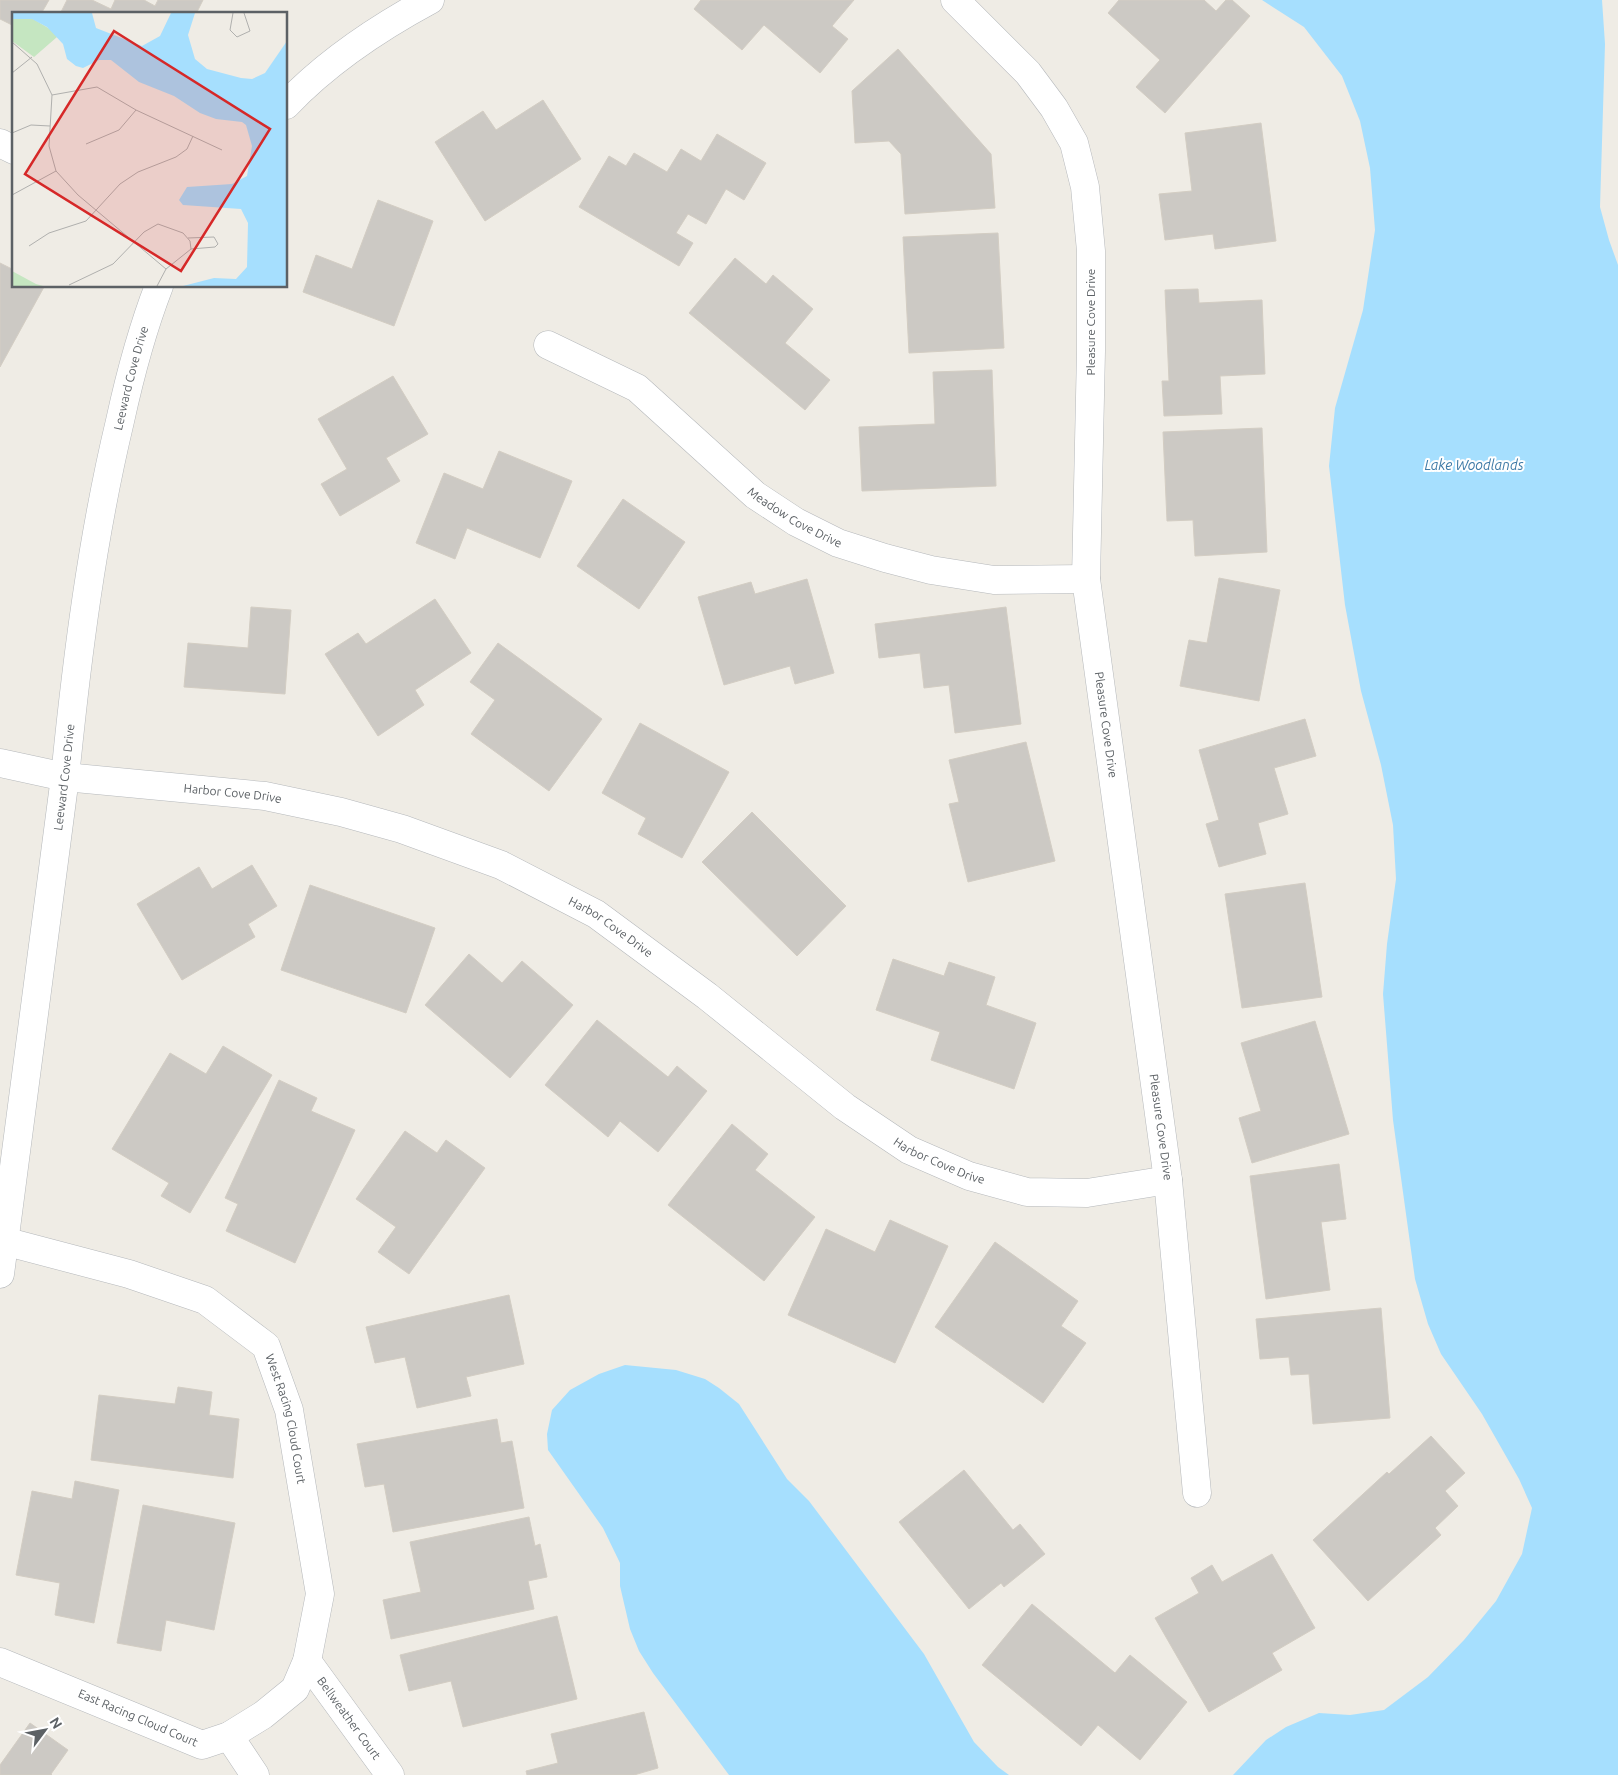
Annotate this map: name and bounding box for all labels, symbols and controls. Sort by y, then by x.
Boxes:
inset map [12,12,288,288]
street label: Pleasure Cove Drive [1084,269,1097,376]
street label: Leeward Cove Drive [111,324,151,431]
water label: Lake Woodlands [1424,457,1524,473]
street label: Meadow Cove Drive [745,485,843,550]
street label: Pleasure Cove Drive [1093,671,1120,779]
street label: Leeward Cove Drive [51,723,77,831]
street label: Harbor Cove Drive [183,781,283,805]
street label: Harbor Cove Drive [567,894,655,960]
street label: Pleasure Cove Drive [1148,1073,1175,1181]
street label: Harbor Cove Drive [891,1135,986,1186]
street label: West Racing Cloud Court [263,1352,308,1485]
street label: Bellweather Court [315,1674,384,1762]
street label: East Racing Cloud Court [76,1686,200,1749]
north arrow [20,1705,70,1755]
text: N [46,1714,66,1732]

